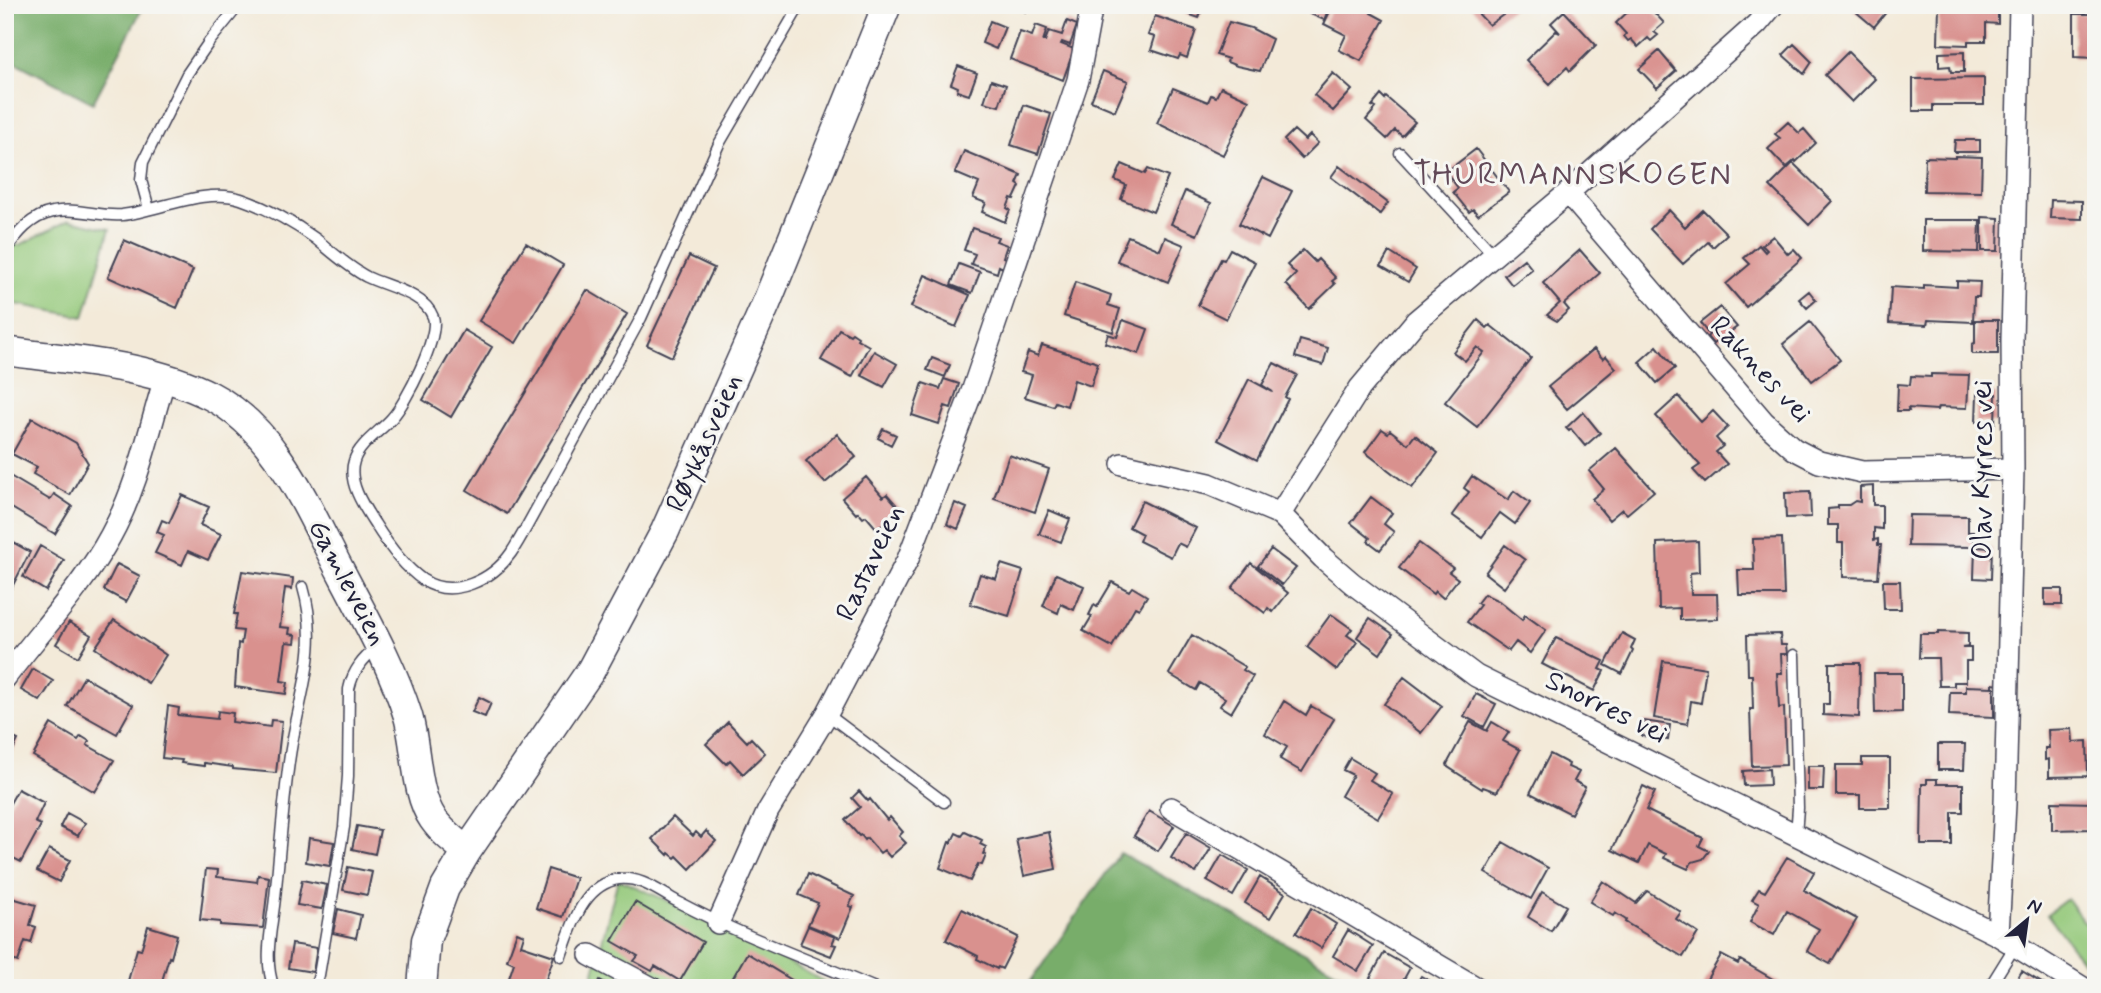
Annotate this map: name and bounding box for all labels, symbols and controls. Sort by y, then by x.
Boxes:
district label: THURMANNSKOGEN [1413,154,1733,196]
street label: Raknes vei [1701,308,1819,432]
street label: Røykåsveien [658,368,752,518]
street label: Olav Kyrres vei [1965,380,2002,560]
street label: Rastaveien [828,499,914,627]
street label: Gamleveien [298,514,396,652]
street label: Snorres vei [1539,663,1673,753]
north arrow [1993,884,2062,954]
text: N [2023,892,2046,920]

